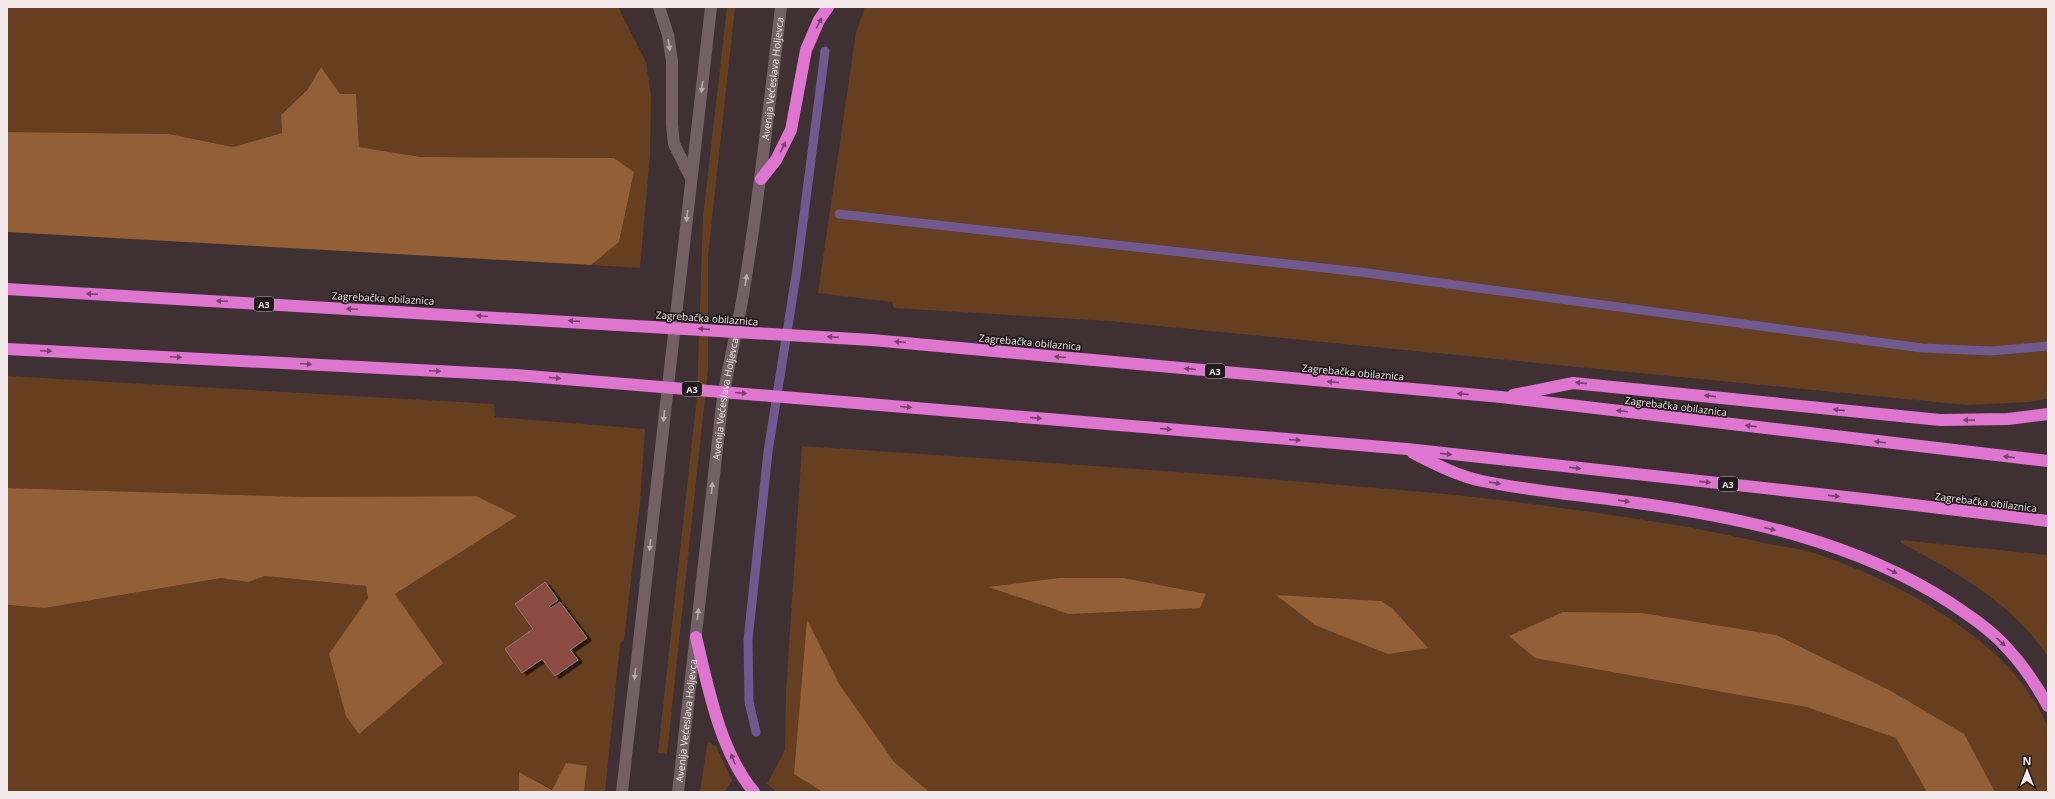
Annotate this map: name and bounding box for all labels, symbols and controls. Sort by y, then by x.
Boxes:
street label: Avenija Većeslava Holjevca [758,16,787,141]
one-way arrow [815,17,822,29]
one-way arrow [666,39,672,51]
one-way arrow [698,81,705,94]
one-way arrow [780,141,786,152]
one-way arrow [684,210,690,222]
one-way arrow [743,274,749,286]
street label: Zagrebačka obilaznica [331,288,435,308]
one-way arrow [86,291,98,298]
road number: A3 [254,297,274,311]
one-way arrow [216,298,228,305]
one-way arrow [346,305,358,312]
street label: Zagrebačka obilaznica [655,307,759,329]
one-way arrow [476,312,488,319]
one-way arrow [568,318,580,325]
one-way arrow [698,326,710,333]
street label: Zagrebačka obilaznica [978,331,1082,353]
one-way arrow [827,334,839,341]
street label: Avenija Većeslava Holjevca [709,336,742,461]
one-way arrow [894,339,906,346]
one-way arrow [40,347,52,354]
one-way arrow [170,354,182,361]
one-way arrow [1054,354,1066,360]
one-way arrow [300,361,313,367]
street label: Zagrebačka obilaznica [1301,361,1405,383]
road number: A3 [1205,364,1225,378]
one-way arrow [1184,366,1196,372]
one-way arrow [429,367,441,374]
one-way arrow [549,375,561,381]
one-way arrow [1327,379,1339,385]
one-way arrow [1575,380,1587,387]
road number: A3 [682,382,702,396]
one-way arrow [735,390,747,397]
one-way arrow [1457,390,1469,397]
street label: Zagrebačka obilaznica [1624,393,1728,419]
one-way arrow [1704,393,1716,400]
one-way arrow [900,403,913,410]
one-way arrow [1833,406,1845,413]
one-way arrow [1616,408,1628,415]
one-way arrow [661,410,668,422]
one-way arrow [1030,414,1042,421]
one-way arrow [1963,417,1975,424]
one-way arrow [1745,423,1757,430]
one-way arrow [1160,425,1172,432]
one-way arrow [1289,436,1301,443]
one-way arrow [1874,438,1886,445]
one-way arrow [1440,450,1452,457]
one-way arrow [2003,454,2015,460]
one-way arrow [1569,464,1581,471]
road number: A3 [1718,477,1738,491]
one-way arrow [1698,478,1711,485]
one-way arrow [1489,480,1501,486]
one-way arrow [709,482,715,494]
street label: Zagrebačka obilaznica [1934,489,2038,515]
one-way arrow [1828,492,1840,499]
one-way arrow [1618,498,1630,504]
one-way arrow [1764,526,1776,532]
one-way arrow [646,539,653,551]
one-way arrow [1887,568,1898,574]
one-way arrow [695,608,701,620]
one-way arrow [1996,637,2006,647]
street label: Avenija Većeslava Holjevca [672,658,700,783]
one-way arrow [632,668,638,680]
north arrow [2007,751,2047,791]
text: N [2023,753,2031,768]
one-way arrow [730,754,736,765]

